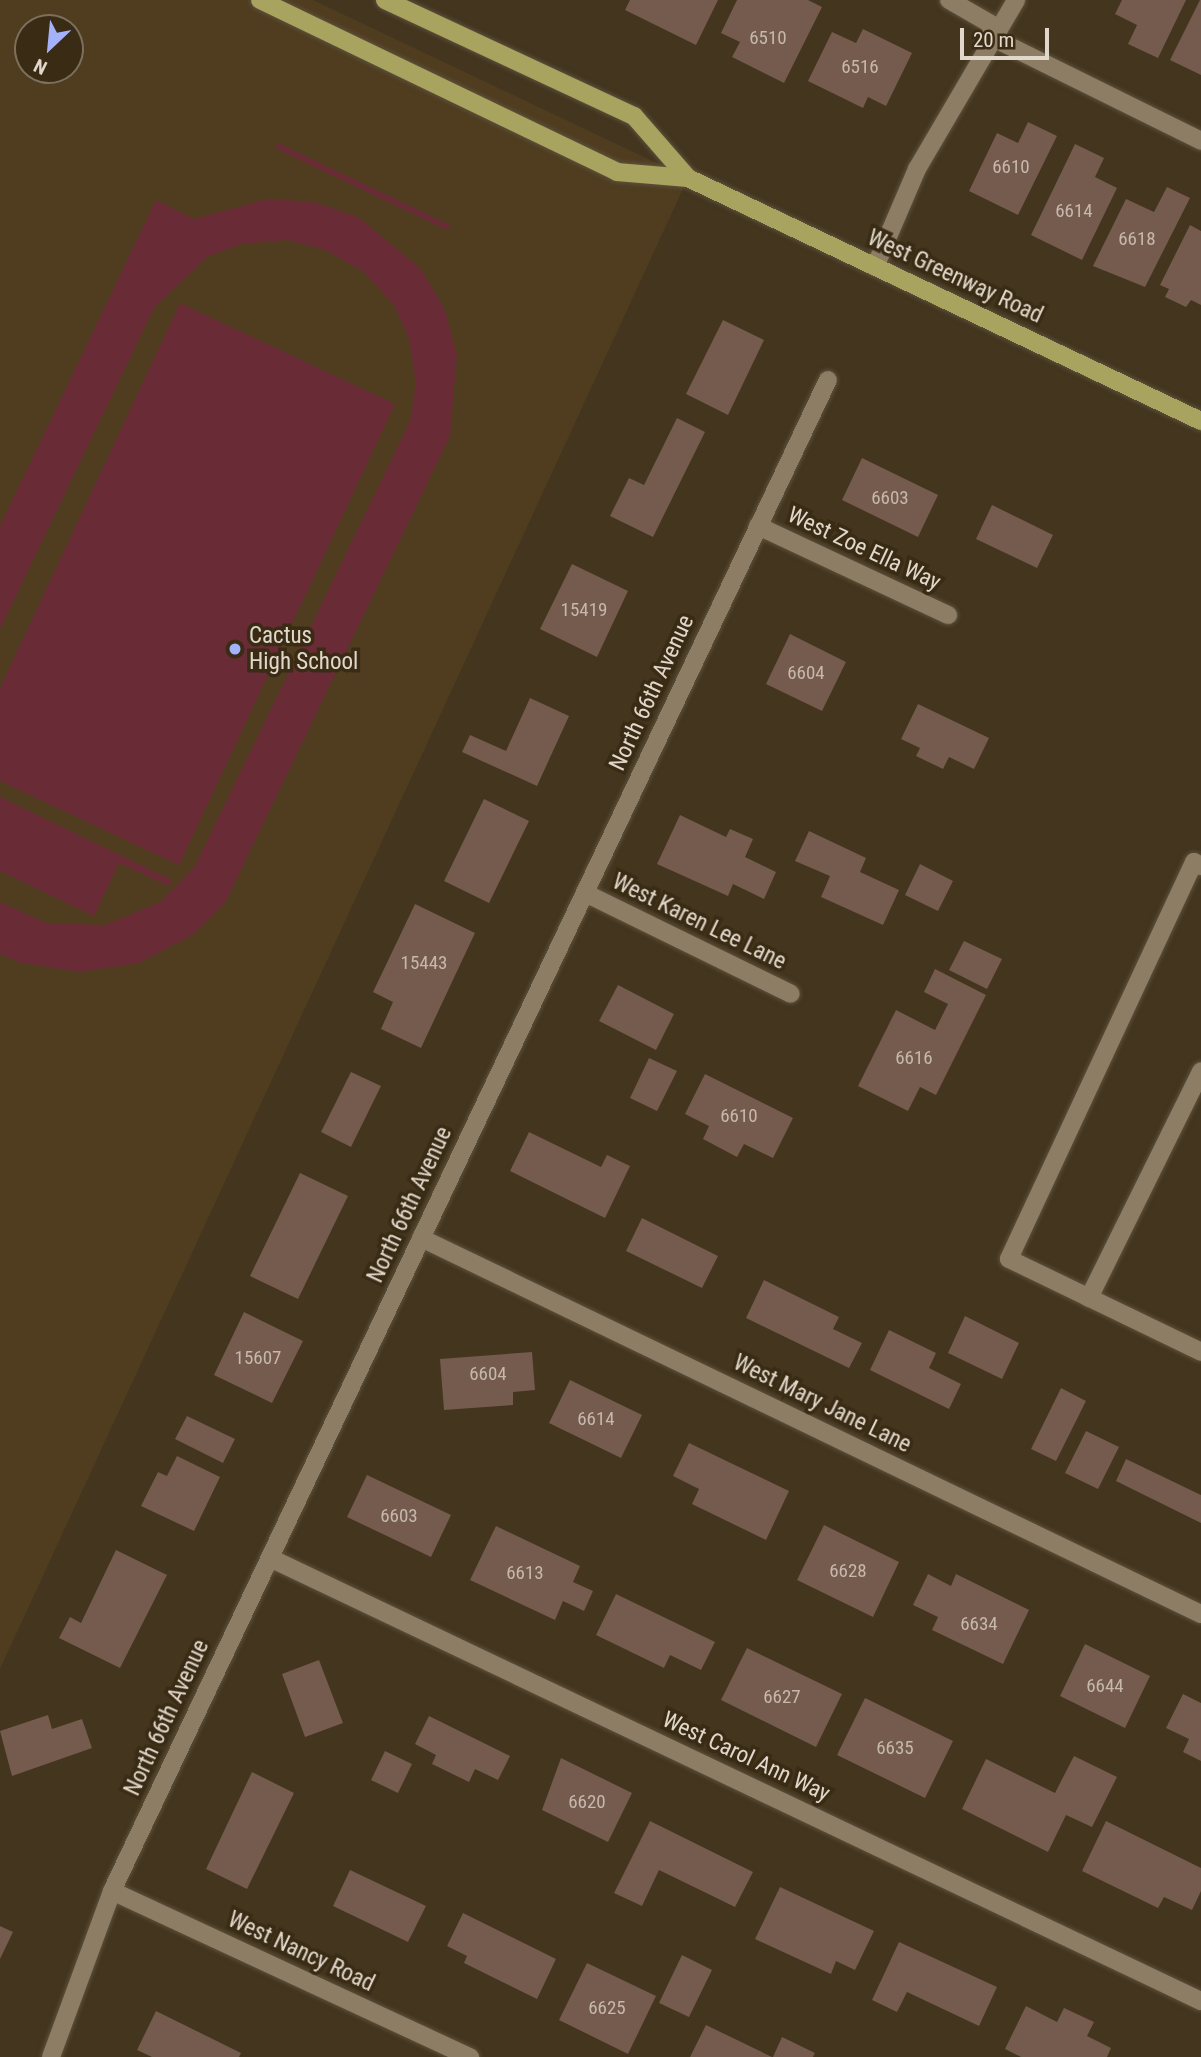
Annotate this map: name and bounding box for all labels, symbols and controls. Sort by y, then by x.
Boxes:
north arrow [14,14,84,84]
scale bar [963,14,1052,58]
house number: 6510 [749,27,787,49]
text: 20 m [973,28,1014,52]
text: N [30,54,51,79]
house number: 6516 [841,56,879,78]
house number: 6610 [992,156,1030,178]
house number: 6614 [1055,200,1093,222]
street label: West Greenway Road [863,224,1047,330]
house number: 6618 [1118,228,1156,250]
house number: 6603 [871,487,909,509]
street label: West Zoe Ella Way [783,501,945,597]
house number: 15419 [561,599,607,621]
street label: North 66th Avenue [604,611,700,775]
place label: Cactus High School [249,622,358,676]
marker: Cactus High School [227,641,243,657]
house number: 6604 [787,662,825,684]
street label: West Karen Lee Lane [608,868,790,976]
house number: 15443 [401,952,447,974]
house number: 6616 [895,1047,933,1069]
house number: 6610 [720,1105,758,1127]
street label: North 66th Avenue [362,1123,458,1287]
house number: 15607 [235,1347,281,1369]
street label: West Mary Jane Lane [729,1349,915,1459]
house number: 6604 [469,1363,507,1385]
house number: 6614 [577,1408,615,1430]
house number: 6603 [380,1505,418,1527]
house number: 6628 [829,1560,867,1582]
house number: 6613 [506,1562,544,1584]
house number: 6634 [960,1613,998,1635]
street label: North 66th Avenue [119,1636,215,1800]
house number: 6644 [1086,1675,1124,1697]
house number: 6627 [763,1686,801,1708]
street label: West Carol Ann Way [658,1706,834,1808]
house number: 6635 [876,1737,914,1759]
house number: 6620 [568,1791,606,1813]
street label: West Nancy Road [223,1906,379,1998]
house number: 6625 [588,1997,626,2019]

